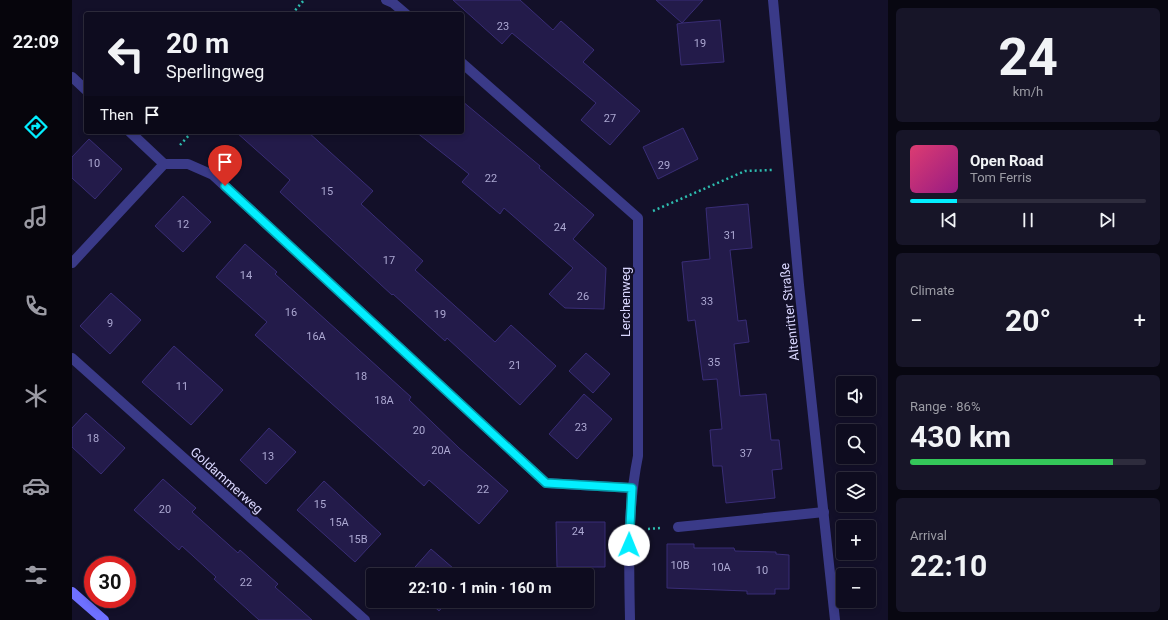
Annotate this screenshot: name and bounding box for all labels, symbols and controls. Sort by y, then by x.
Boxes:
house number: 23 [497,20,509,33]
text: 20 m [166,27,229,60]
text: 24 [998,27,1058,88]
icon: left [100,28,152,80]
text: 22:09 [13,31,59,52]
house number: 19 [694,37,706,50]
text: Sperlingweg [166,61,264,82]
text: km/h [1013,84,1043,99]
icon: arrive [141,104,163,126]
text: Then [100,106,133,124]
house number: 27 [604,112,616,125]
icon: directions [22,113,50,141]
pin [208,145,242,186]
icon: arrive [214,151,236,173]
text: Open Road [970,152,1044,170]
house number: 10 [88,157,100,170]
house number: 29 [658,159,670,172]
text: Tom Ferris [970,170,1032,185]
house number: 22 [485,172,497,185]
house number: 15 [321,185,333,198]
icon: music [22,203,50,231]
icon: previous [938,209,960,231]
icon: pause [1017,209,1039,231]
icon: next [1096,209,1118,231]
house number: 12 [177,218,189,231]
house number: 24 [554,221,566,234]
house number: 31 [724,229,736,242]
house number: 17 [383,254,395,267]
street label: Altenritter Straße [777,262,802,362]
street label: Lerchenweg [618,267,633,337]
house number: 14 [240,269,252,282]
text: Climate [910,283,954,298]
house number: 26 [577,290,589,303]
icon: phone [22,292,50,320]
house number: 33 [701,295,713,308]
text: 20° [1005,303,1051,338]
house number: 16 [285,306,297,319]
house number: 19 [434,308,446,321]
text: − [910,308,923,333]
text: + [1134,308,1146,333]
house number: 9 [107,317,113,330]
house number: 16A [306,330,327,343]
house number: 35 [708,356,720,369]
house number: 21 [509,359,521,372]
house number: 18 [355,370,367,383]
map controls [836,376,876,608]
button: sound [836,376,876,416]
house number: 11 [176,380,188,393]
icon: climate [22,382,50,410]
house number: 18A [374,394,395,407]
text: Range · 86% [910,399,980,414]
text: 430 km [910,419,1011,454]
house number: 23 [575,421,587,434]
house number: 20 [413,424,425,437]
button: search [836,424,876,464]
house number: 18 [87,432,99,445]
street label: Goldammerweg [187,444,266,517]
house number: 20A [431,444,452,457]
house number: 37 [740,447,752,460]
house number: 13 [262,450,274,463]
icon: car [22,472,50,500]
button: layers [836,472,876,512]
house number: 22 [477,483,489,496]
house number: 15 [314,498,326,511]
house number: 20 [159,503,171,516]
house number: 15A [329,516,350,529]
button: + [836,520,876,560]
position arrow [608,524,650,566]
house number: 24 [572,525,584,538]
text: Arrival [910,528,947,543]
house number: 15B [348,533,368,546]
text: 22:10 [910,548,987,583]
speed limit sign: 30 [84,556,136,608]
house number: 10B [670,559,690,572]
icon: filters [22,561,50,589]
house number: 10A [711,561,732,574]
house number: 10 [756,564,768,577]
button: − [836,568,876,608]
house number: 22 [240,576,252,589]
text: 22:10 · 1 min · 160 m [409,579,551,597]

